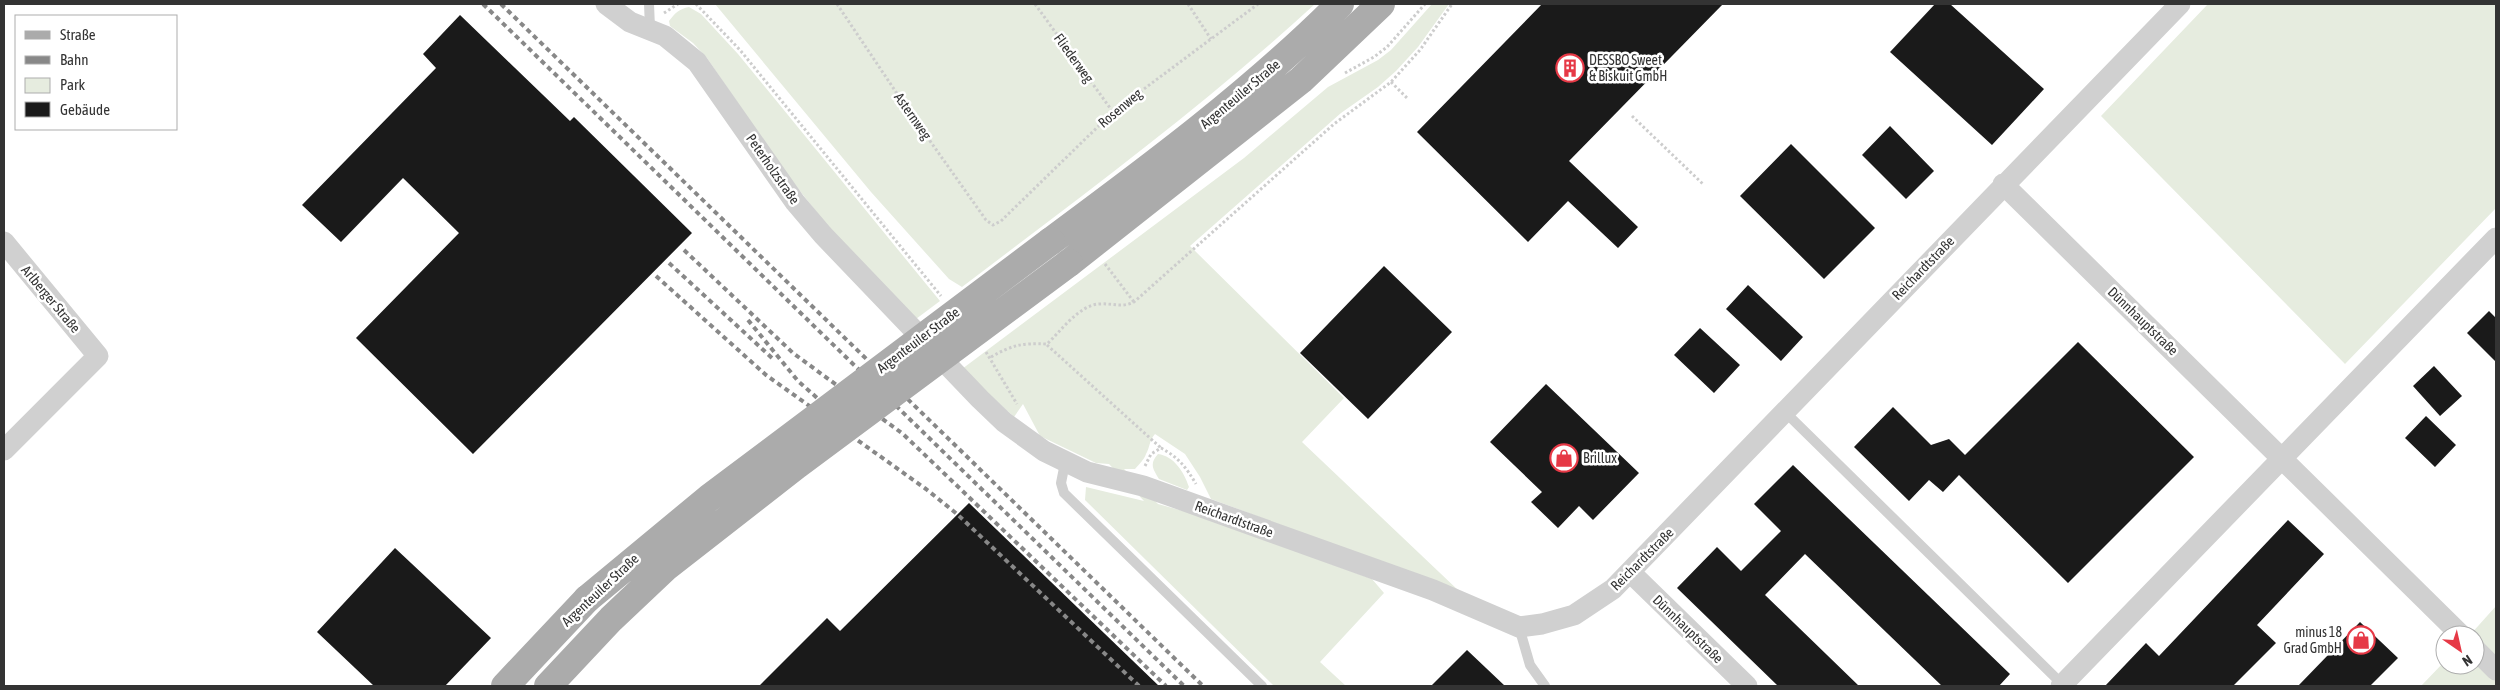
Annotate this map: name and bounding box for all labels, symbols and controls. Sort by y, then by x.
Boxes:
legend [15,15,178,130]
text: Straße [60,26,96,43]
street label: Fliederweg [1051,30,1097,86]
text: Bahn [60,51,89,68]
place label: DESSBO Sweet & Biskuit GmbH [1589,52,1667,84]
building icon: DESSBO Sweet & Biskuit GmbH [1555,53,1585,83]
street label: Argenteuiler Straße [1197,56,1283,132]
text: Park [60,76,85,93]
street label: Rosenweg [1095,85,1145,131]
street label: Asternweg [891,89,935,143]
text: Gebäude [60,101,110,118]
street label: Peterholzstraße [743,131,803,207]
street label: Reichardtstraße [1889,233,1957,303]
street label: Arlberger Straße [18,262,84,336]
street label: Dünnhauptstraße [2105,284,2181,358]
street label: Argenteuiler Straße [874,304,962,376]
shop icon: Brillux [1549,443,1579,473]
place label: Brillux [1583,450,1617,466]
street label: Reichardtstraße [1193,497,1275,541]
street label: Reichardtstraße [1607,524,1677,594]
street label: Argenteuiler Straße [558,550,642,630]
street label: Dünnhauptstraße [1650,592,1726,666]
place label: minus 18 Grad GmbH [2283,624,2342,656]
shop icon: minus 18 Grad GmbH [2346,625,2376,655]
north arrow [2435,625,2485,675]
text: N [2459,652,2475,670]

